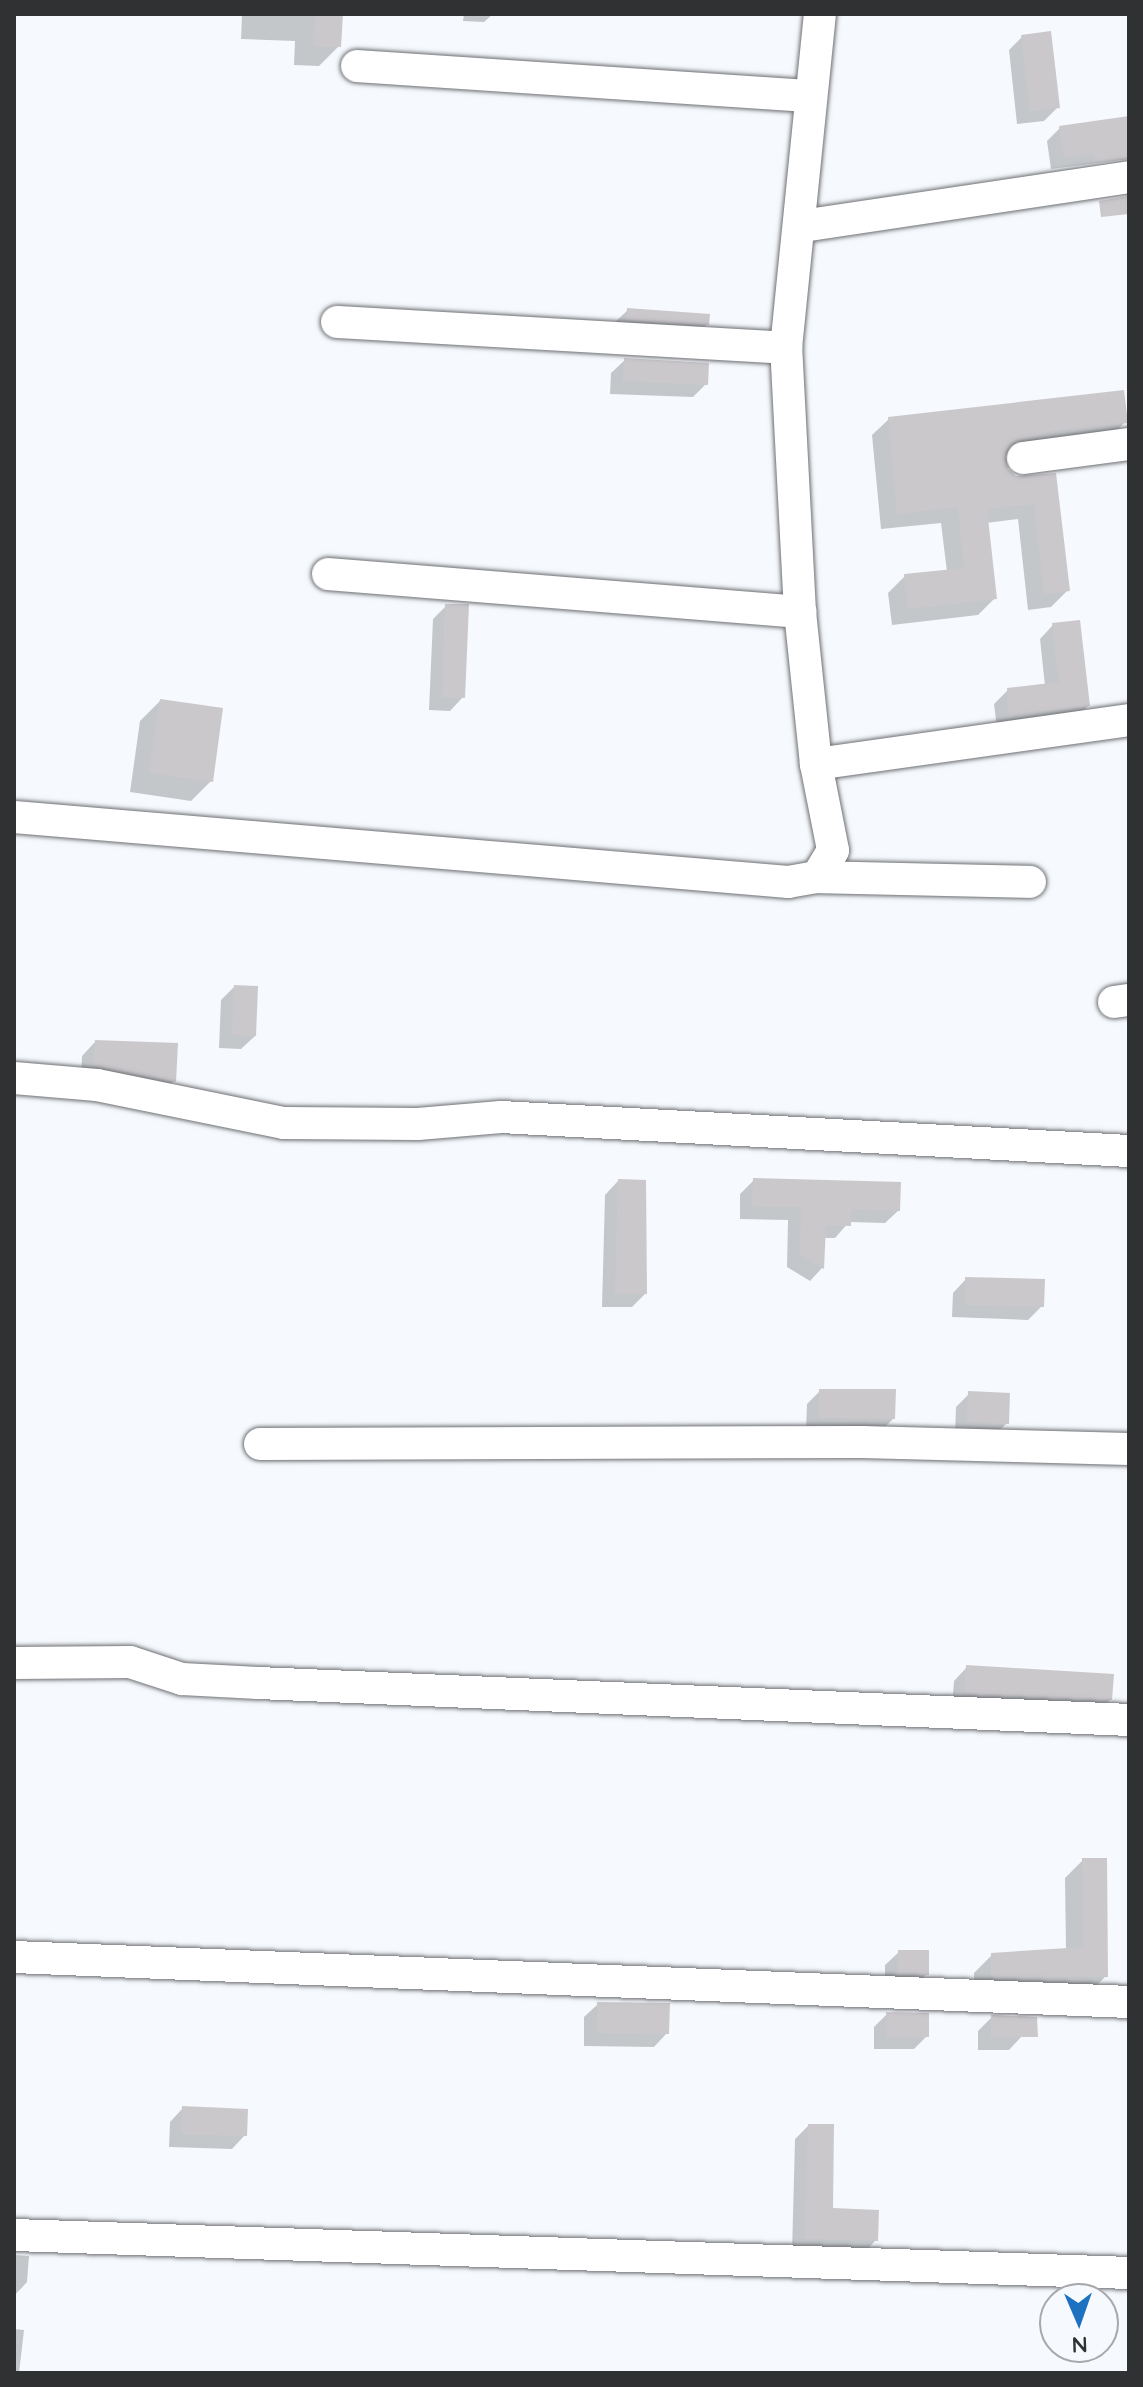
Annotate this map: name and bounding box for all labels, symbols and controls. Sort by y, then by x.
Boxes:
north arrow [1039,2283,1119,2363]
text: N [1071,2331,1088,2359]

